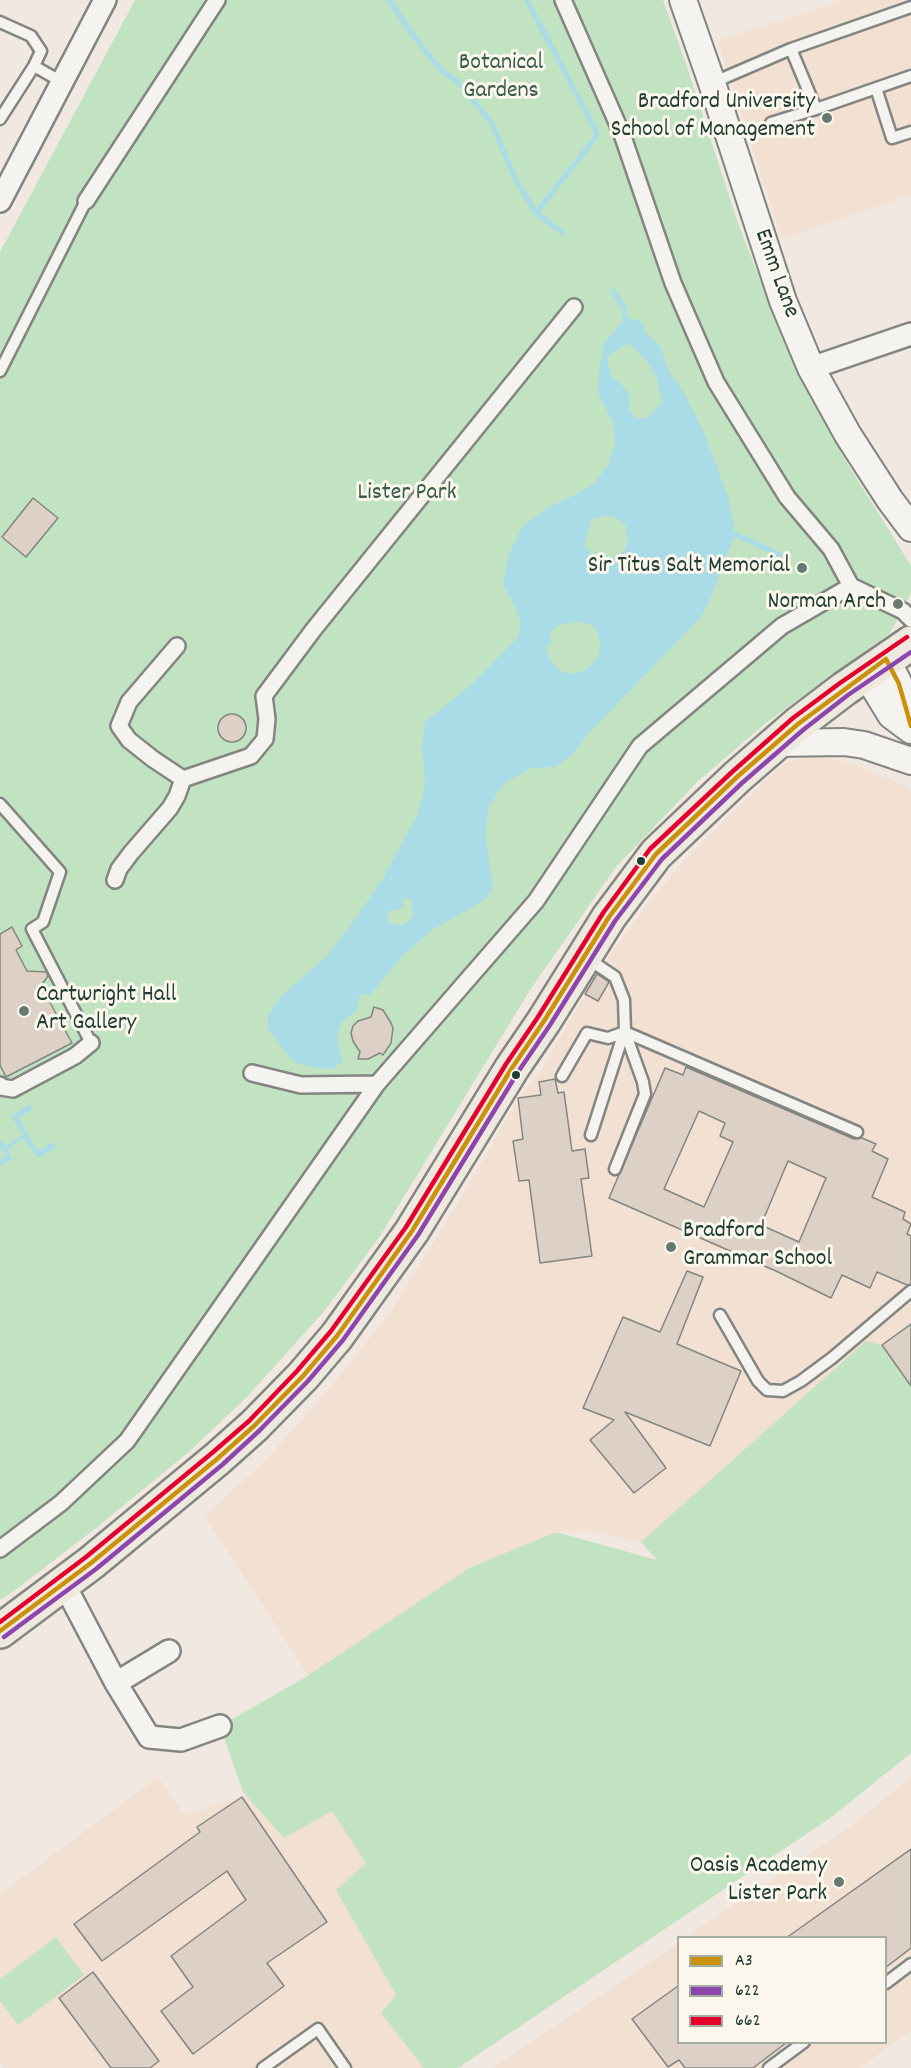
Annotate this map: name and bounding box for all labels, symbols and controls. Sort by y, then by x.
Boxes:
park label: Botanical Gardens [459,51,543,107]
place label: Bradford University School of Management [611,90,815,146]
marker: Bradford University School of Management [820,111,834,125]
street label: Emm Lane [746,226,804,322]
park label: Lister Park [357,481,457,509]
place label: Sir Titus Salt Memorial [588,554,790,582]
marker: Sir Titus Salt Memorial [795,561,809,575]
place label: Norman Arch [768,590,886,618]
marker: Norman Arch [891,597,905,611]
unlabelled marker [635,855,647,867]
place label: Cartwright Hall Art Gallery [36,983,176,1039]
marker: Cartwright Hall Art Gallery [17,1004,31,1018]
unlabelled marker [510,1069,522,1081]
place label: Bradford Grammar School [683,1219,832,1275]
marker: Bradford Grammar School [664,1240,678,1254]
place label: Oasis Academy Lister Park [690,1854,827,1910]
marker: Oasis Academy Lister Park [832,1875,846,1889]
legend [677,1936,887,2044]
text: A3 [735,1949,753,1974]
text: 622 [735,1979,760,2004]
text: 662 [735,2009,761,2034]

